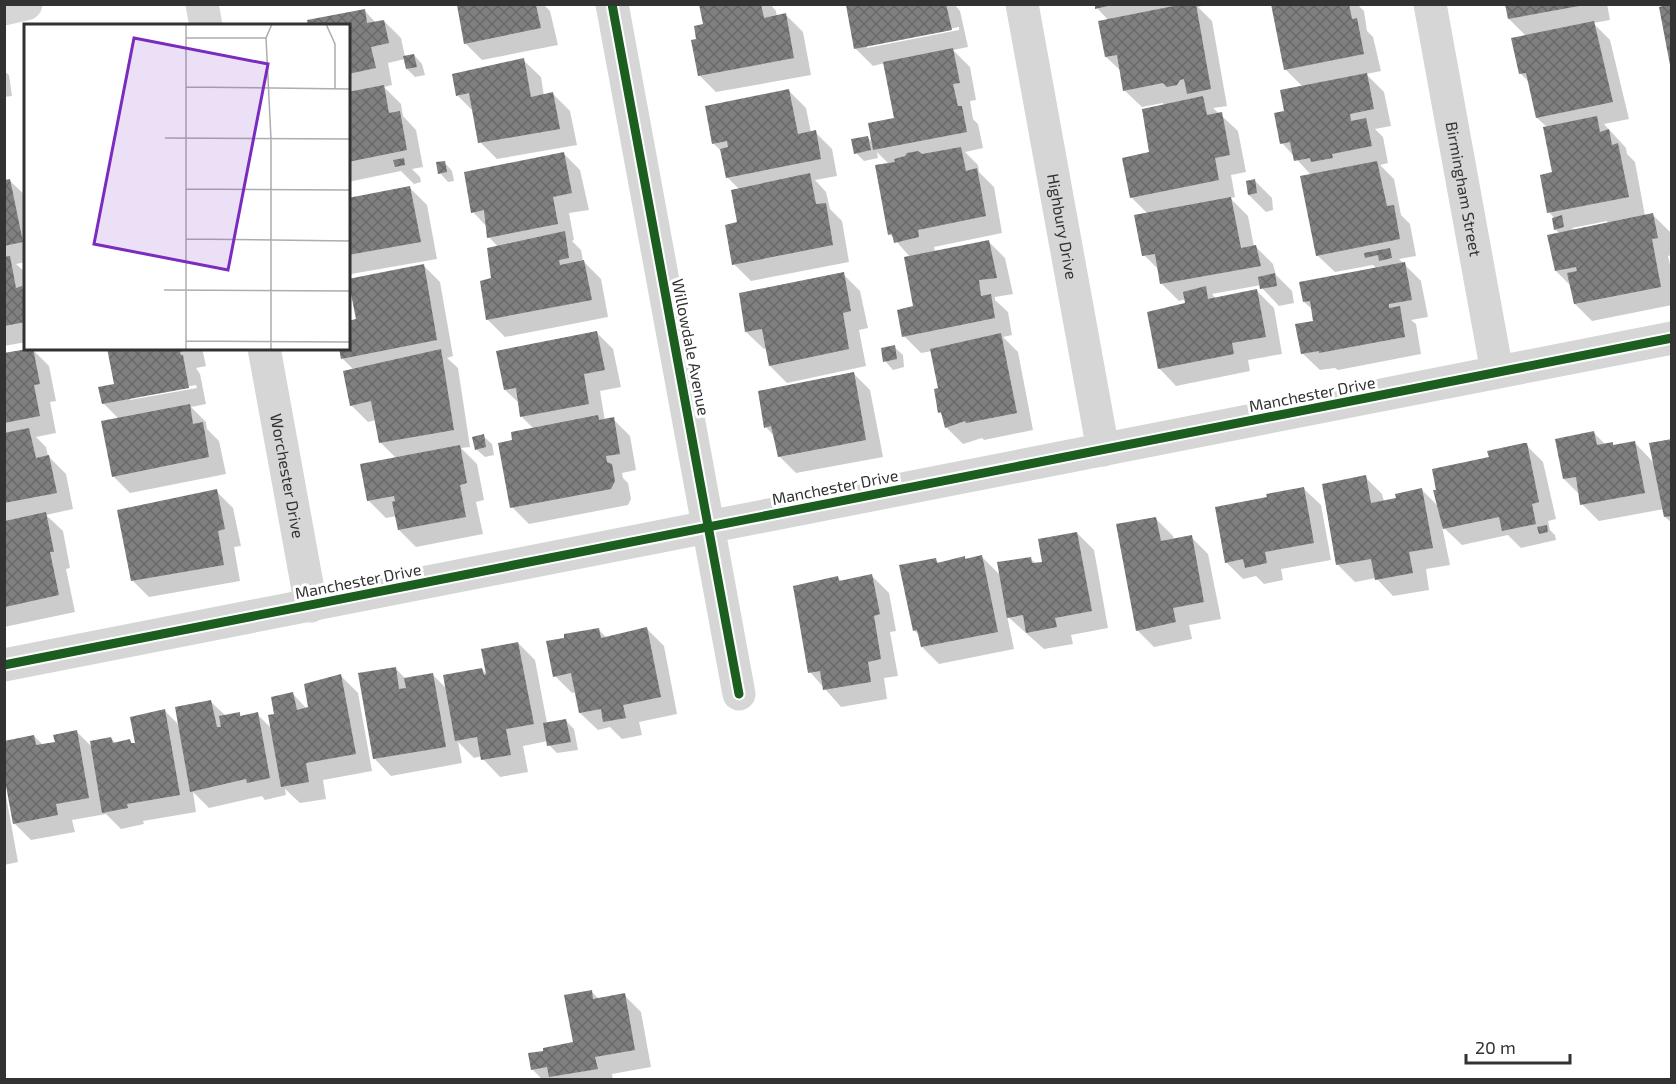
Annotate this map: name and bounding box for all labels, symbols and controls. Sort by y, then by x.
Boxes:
inset map [24,24,350,350]
street label: Birmingham Street [1443,120,1486,258]
street label: Highbury Drive [1044,172,1082,281]
street label: Willowdale Avenue [669,277,714,417]
street label: Manchester Drive [1247,372,1377,415]
street label: Worchester Drive [267,412,308,540]
street label: Manchester Drive [770,465,900,508]
street label: Manchester Drive [293,559,423,602]
scale bar [1466,1027,1570,1065]
text: 20 m [1475,1036,1516,1058]

